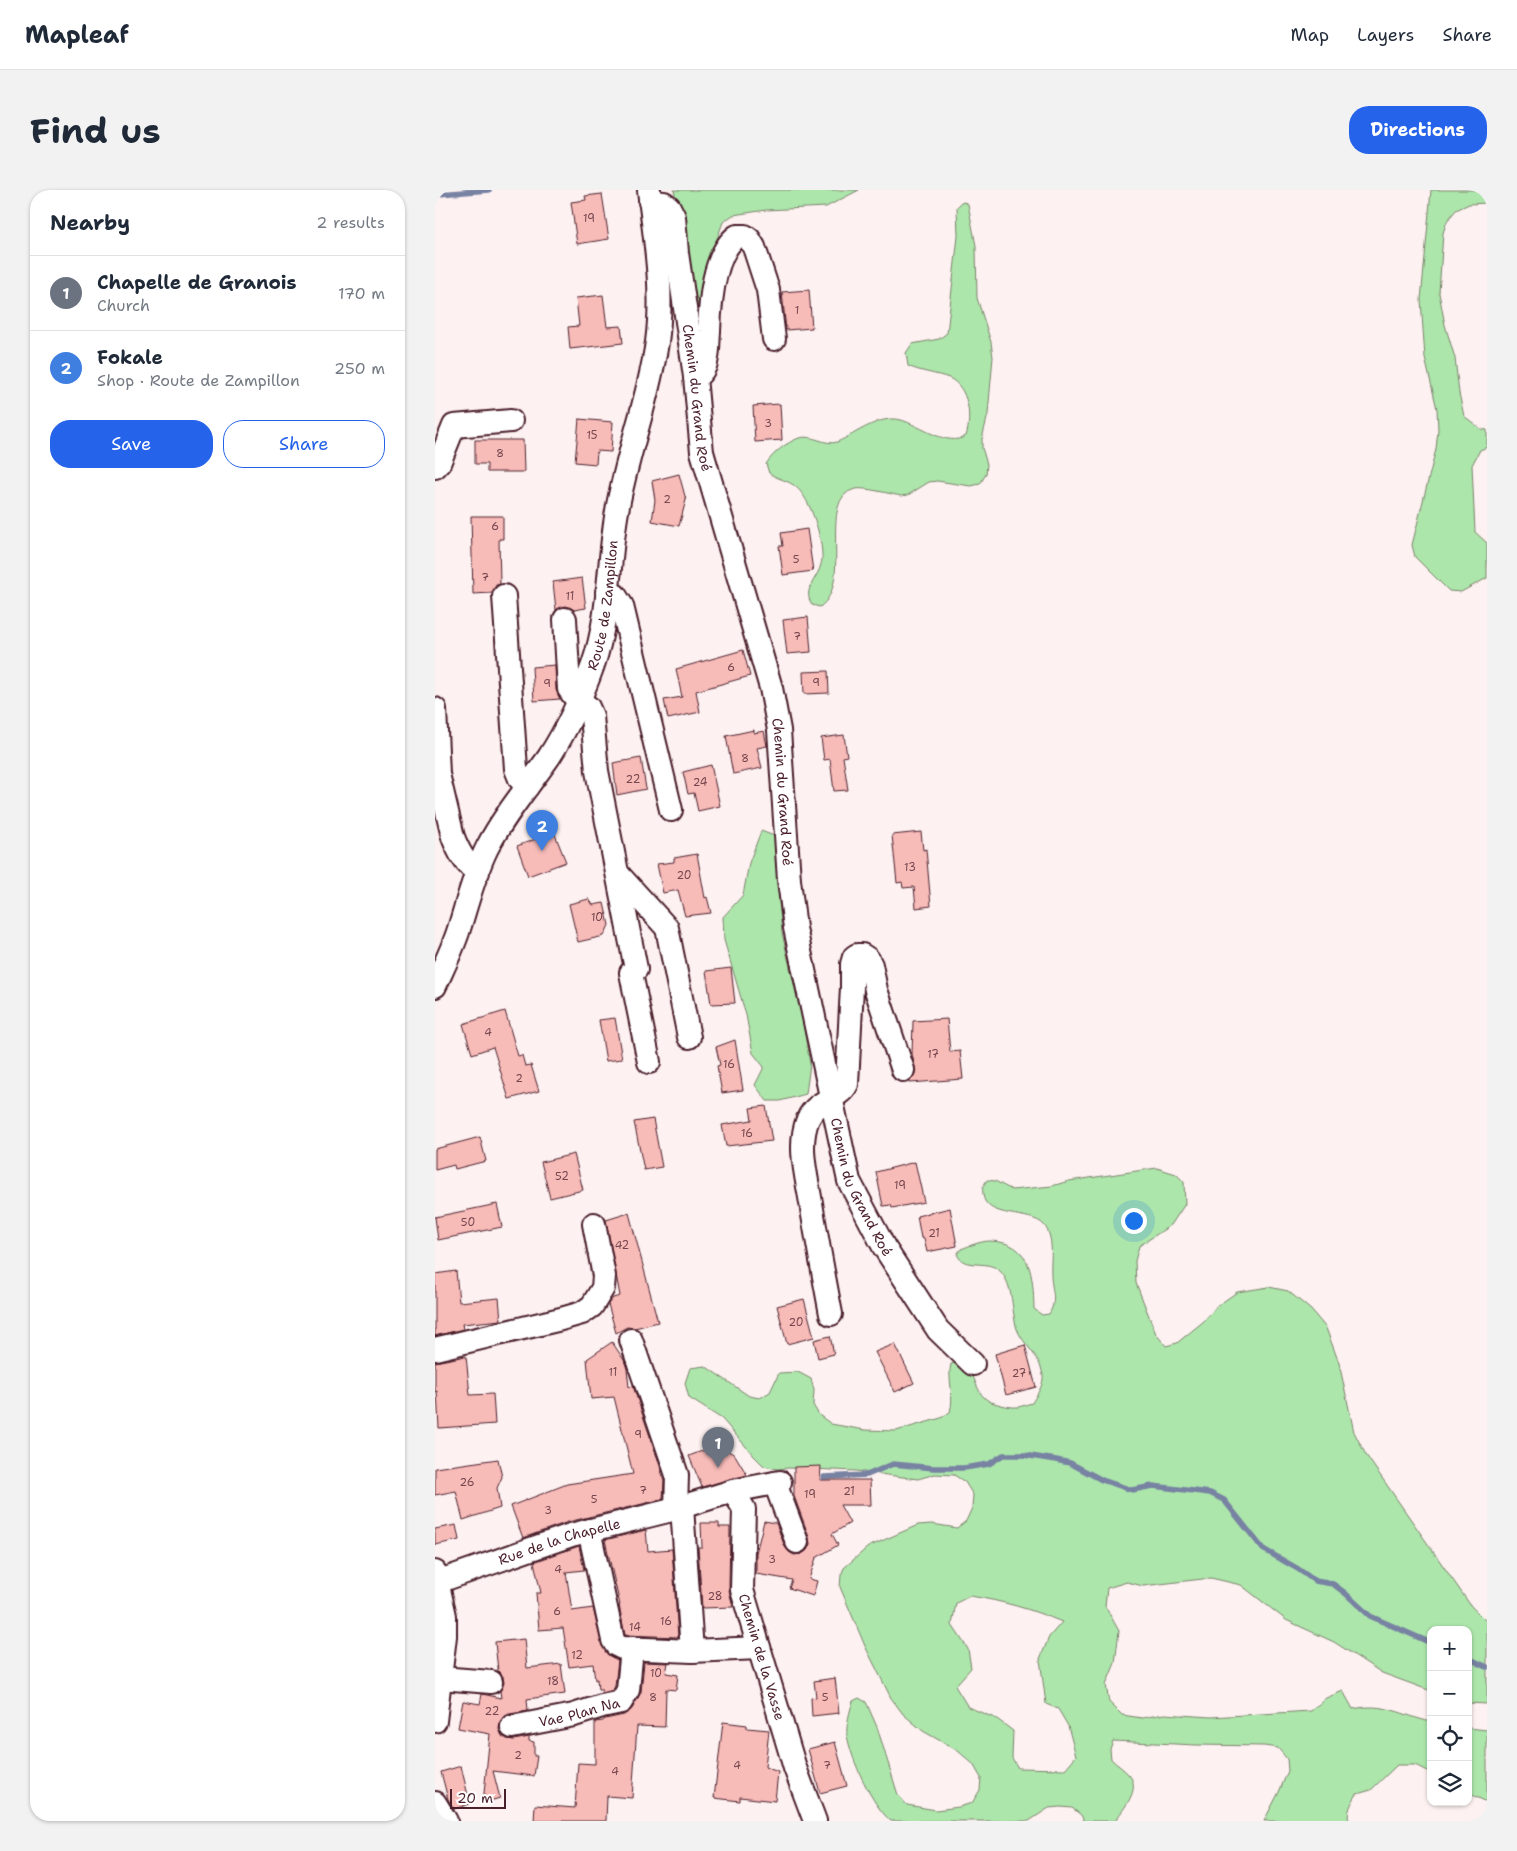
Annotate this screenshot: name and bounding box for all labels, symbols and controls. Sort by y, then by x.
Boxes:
text: Mapleaf [25,19,129,51]
text: Map [1291,23,1329,47]
text: Layers [1357,23,1414,47]
text: Share [1442,23,1492,47]
button: Directions [1349,106,1487,154]
text: Find us [30,107,161,154]
text: Nearby [50,209,130,237]
house number: 19 [583,211,595,226]
text: 2 results [316,212,385,233]
text: Chapelle de Granois [97,270,296,295]
text: 1 [62,283,70,304]
text: 170 m [338,283,385,304]
text: Church [97,295,150,316]
house number: 1 [795,303,799,318]
street label: Chemin du Grand Roé [678,323,716,474]
text: Fokale [97,345,163,370]
text: 2 [60,358,72,379]
text: 250 m [334,358,385,379]
text: Shop · Route de Zampillon [97,370,300,391]
house number: 3 [764,416,772,431]
button: Save [50,420,213,468]
button: Share [223,420,385,468]
house number: 15 [586,428,598,443]
house number: 8 [496,446,504,461]
house number: 2 [663,492,671,507]
house number: 6 [491,519,499,534]
street label: Route de Zampillon [583,539,622,673]
house number: 5 [793,552,800,567]
house number: 7 [481,570,489,585]
house number: 11 [566,589,574,604]
house number: 7 [793,629,801,644]
house number: 6 [727,660,735,675]
house number: 9 [812,675,820,690]
house number: 9 [543,676,551,691]
street label: Chemin du Grand Roé [768,716,797,866]
house number: 8 [741,751,749,766]
house number: 22 [626,772,640,787]
house number: 24 [693,775,708,790]
pin: 2 [526,810,558,851]
house number: 13 [904,860,916,875]
house number: 20 [676,868,692,883]
house number: 10 [591,910,603,925]
house number: 4 [484,1025,492,1040]
house number: 17 [927,1047,939,1062]
house number: 16 [723,1057,735,1072]
house number: 2 [515,1071,523,1086]
street label: Chemin du Grand Roé [827,1116,896,1260]
house number: 16 [741,1126,753,1141]
house number: 52 [555,1169,569,1184]
house number: 19 [894,1178,906,1193]
your location [1121,1208,1147,1234]
house number: 50 [461,1215,475,1230]
house number: 21 [928,1226,940,1241]
house number: 42 [615,1238,629,1253]
house number: 20 [788,1315,804,1330]
house number: 11 [609,1365,617,1380]
house number: 27 [1012,1366,1027,1381]
house number: 9 [634,1427,642,1442]
pin: 1 [702,1427,734,1468]
house number: 26 [460,1475,474,1490]
house number: 7 [639,1483,647,1498]
house number: 21 [843,1484,855,1499]
house number: 19 [804,1487,816,1502]
house number: 5 [591,1492,598,1507]
house number: 3 [544,1503,552,1518]
street label: Rue de la Chapelle [496,1514,622,1569]
house number: 3 [768,1552,776,1567]
house number: 4 [554,1562,562,1577]
house number: 28 [707,1589,723,1604]
street label: Chemin de la Vasse [735,1592,789,1722]
house number: 6 [553,1604,561,1619]
house number: 16 [660,1614,672,1629]
house number: 14 [629,1620,641,1635]
map controls [1427,1626,1472,1806]
button: + [1427,1626,1472,1671]
house number: 12 [571,1648,583,1663]
house number: 10 [650,1666,662,1681]
button: − [1427,1671,1472,1716]
house number: 18 [547,1674,559,1689]
house number: 8 [649,1690,657,1705]
house number: 5 [822,1690,829,1705]
street label: Vae Plan Na [537,1693,622,1731]
house number: 22 [485,1704,499,1719]
button: locate [1427,1716,1472,1761]
house number: 2 [514,1748,522,1763]
house number: 4 [733,1758,741,1773]
house number: 7 [823,1758,831,1773]
button: layers [1427,1761,1472,1806]
house number: 4 [611,1764,619,1779]
scale bar [450,1786,506,1809]
text: 20 m [457,1789,493,1807]

